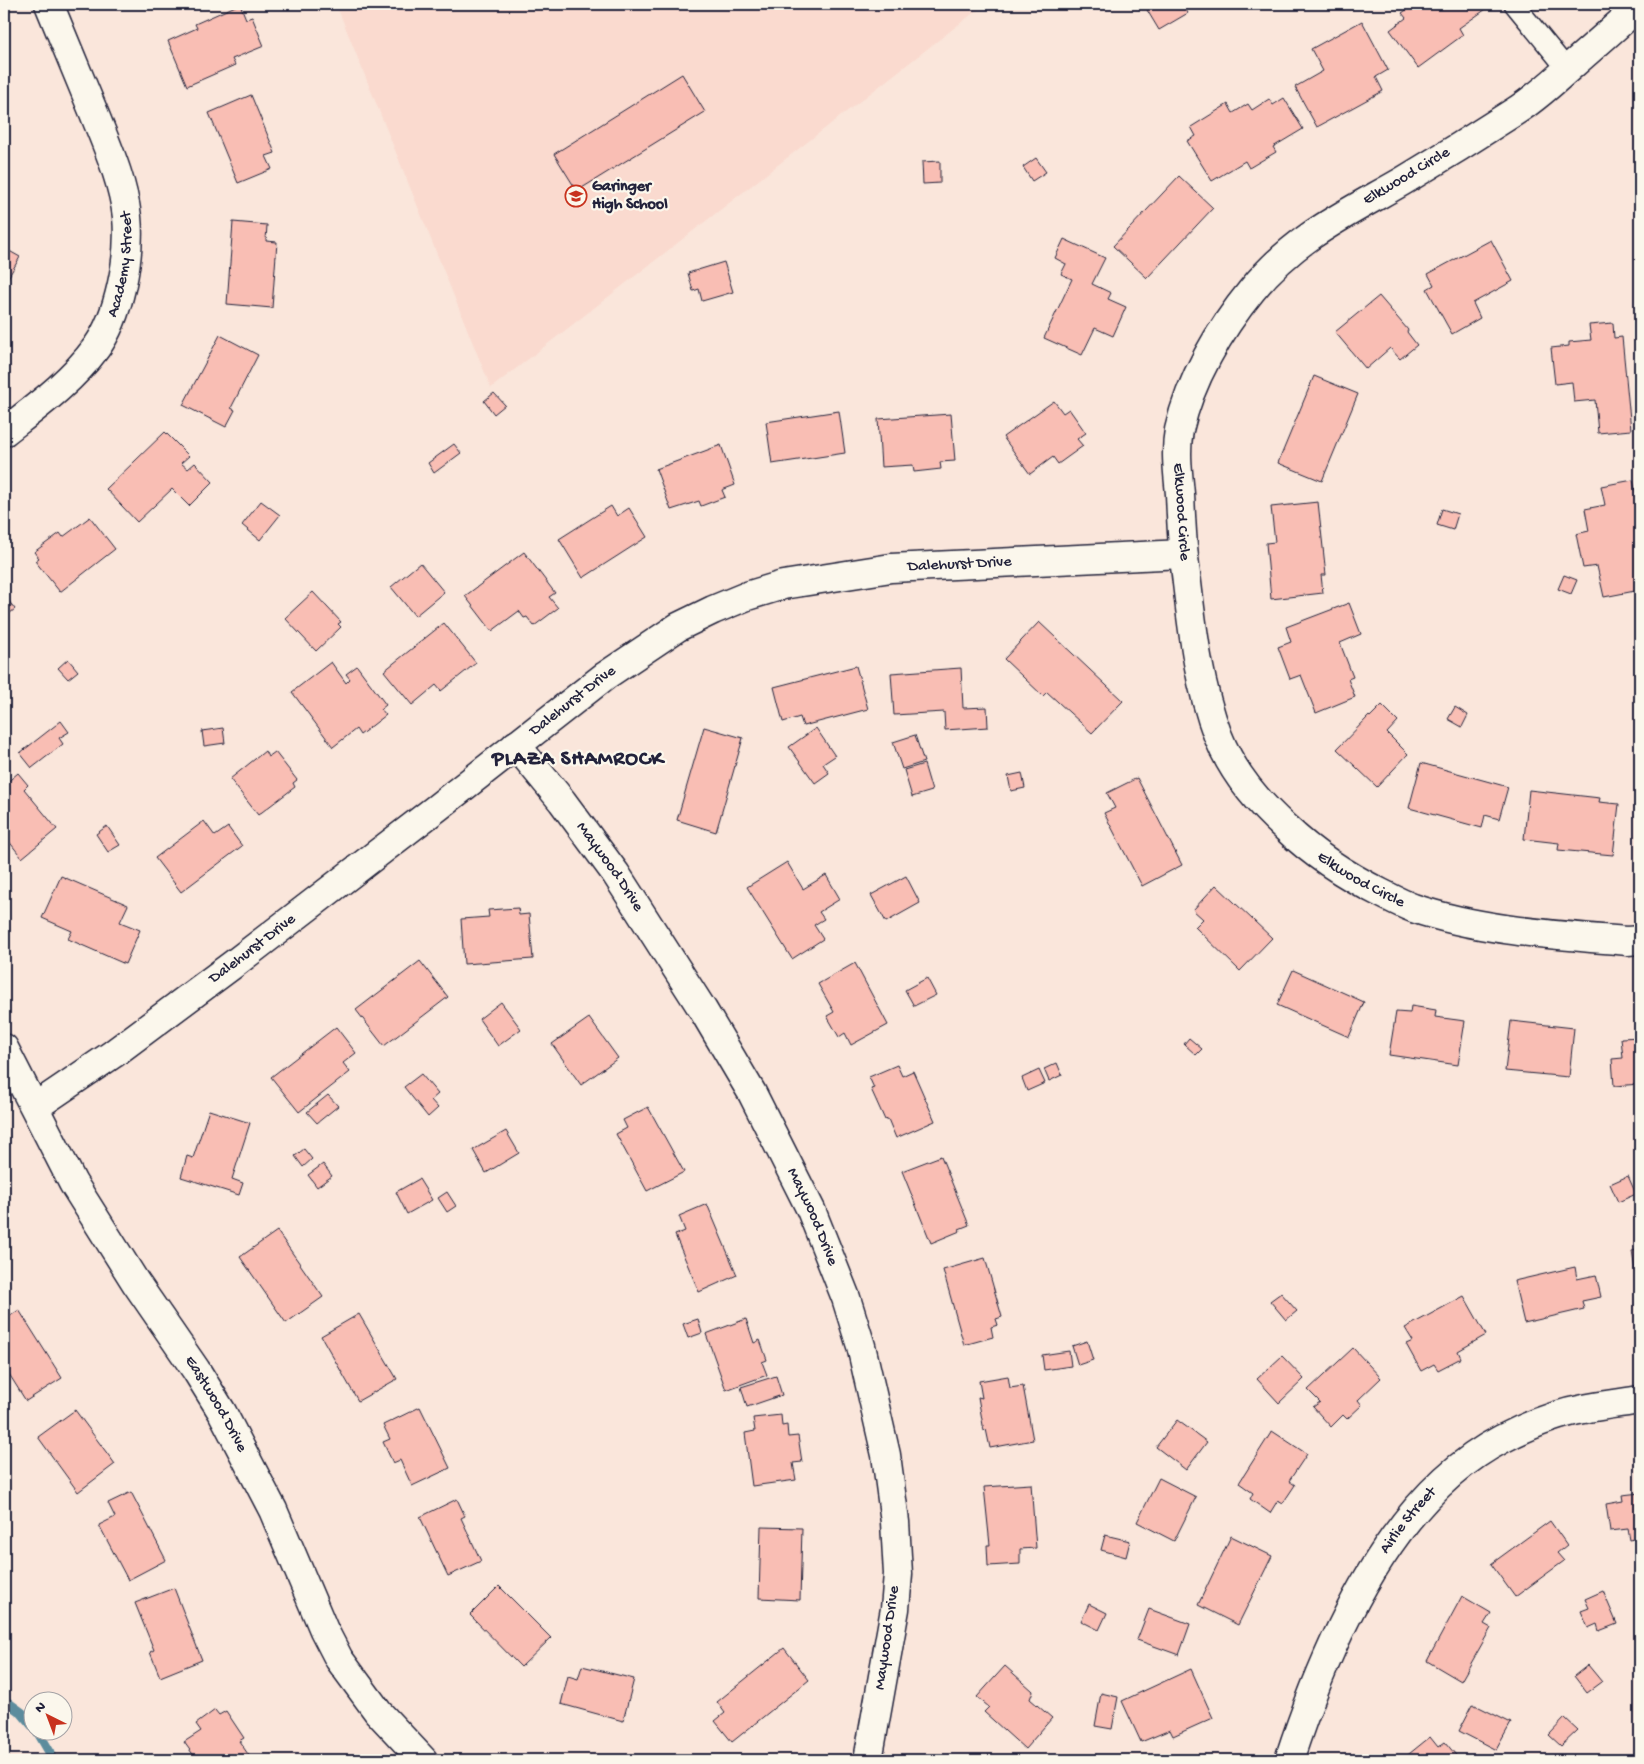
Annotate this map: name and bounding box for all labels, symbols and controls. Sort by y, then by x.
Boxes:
street label: Elkwood Circle [1360,143,1454,210]
place label: Garinger High School [592,178,668,215]
school or university icon: Garinger High School [564,184,588,208]
street label: Academy Street [103,209,137,320]
street label: Elkwood Circle [1168,462,1194,562]
street label: Dalehurst Drive [906,553,1013,577]
street label: Dalehurst Drive [525,661,620,741]
district label: PLAZA SHAMROCK [491,748,665,773]
street label: Maywood Drive [572,819,648,916]
street label: Elkwood Circle [1313,848,1408,913]
street label: Dalehurst Drive [205,910,300,989]
street label: Maywood Drive [782,1165,842,1269]
street label: Eastwood Drive [180,1353,251,1456]
street label: Airlie Street [1376,1482,1442,1558]
street label: Maywood Drive [871,1584,905,1691]
north arrow [22,1692,72,1742]
text: N [32,1699,50,1718]

